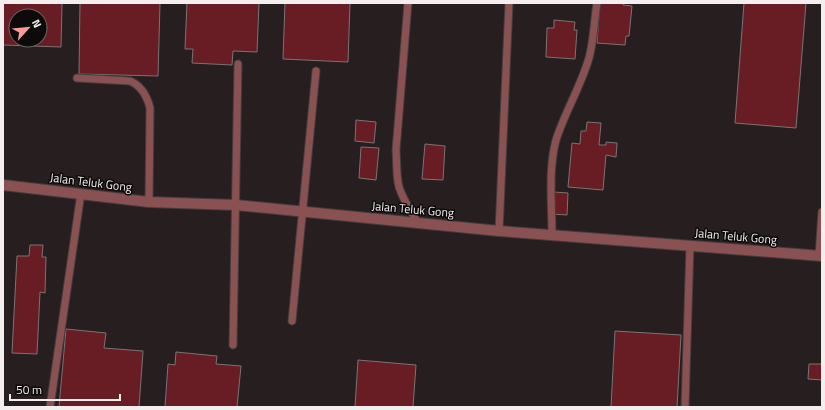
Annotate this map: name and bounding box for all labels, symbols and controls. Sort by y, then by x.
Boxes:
north arrow [8,8,48,48]
text: N [28,16,46,30]
street label: Jalan Teluk Gong [49,168,133,196]
street label: Jalan Teluk Gong [371,196,455,222]
street label: Jalan Teluk Gong [694,223,778,249]
scale bar [10,376,120,402]
text: 50 m [16,380,42,399]

